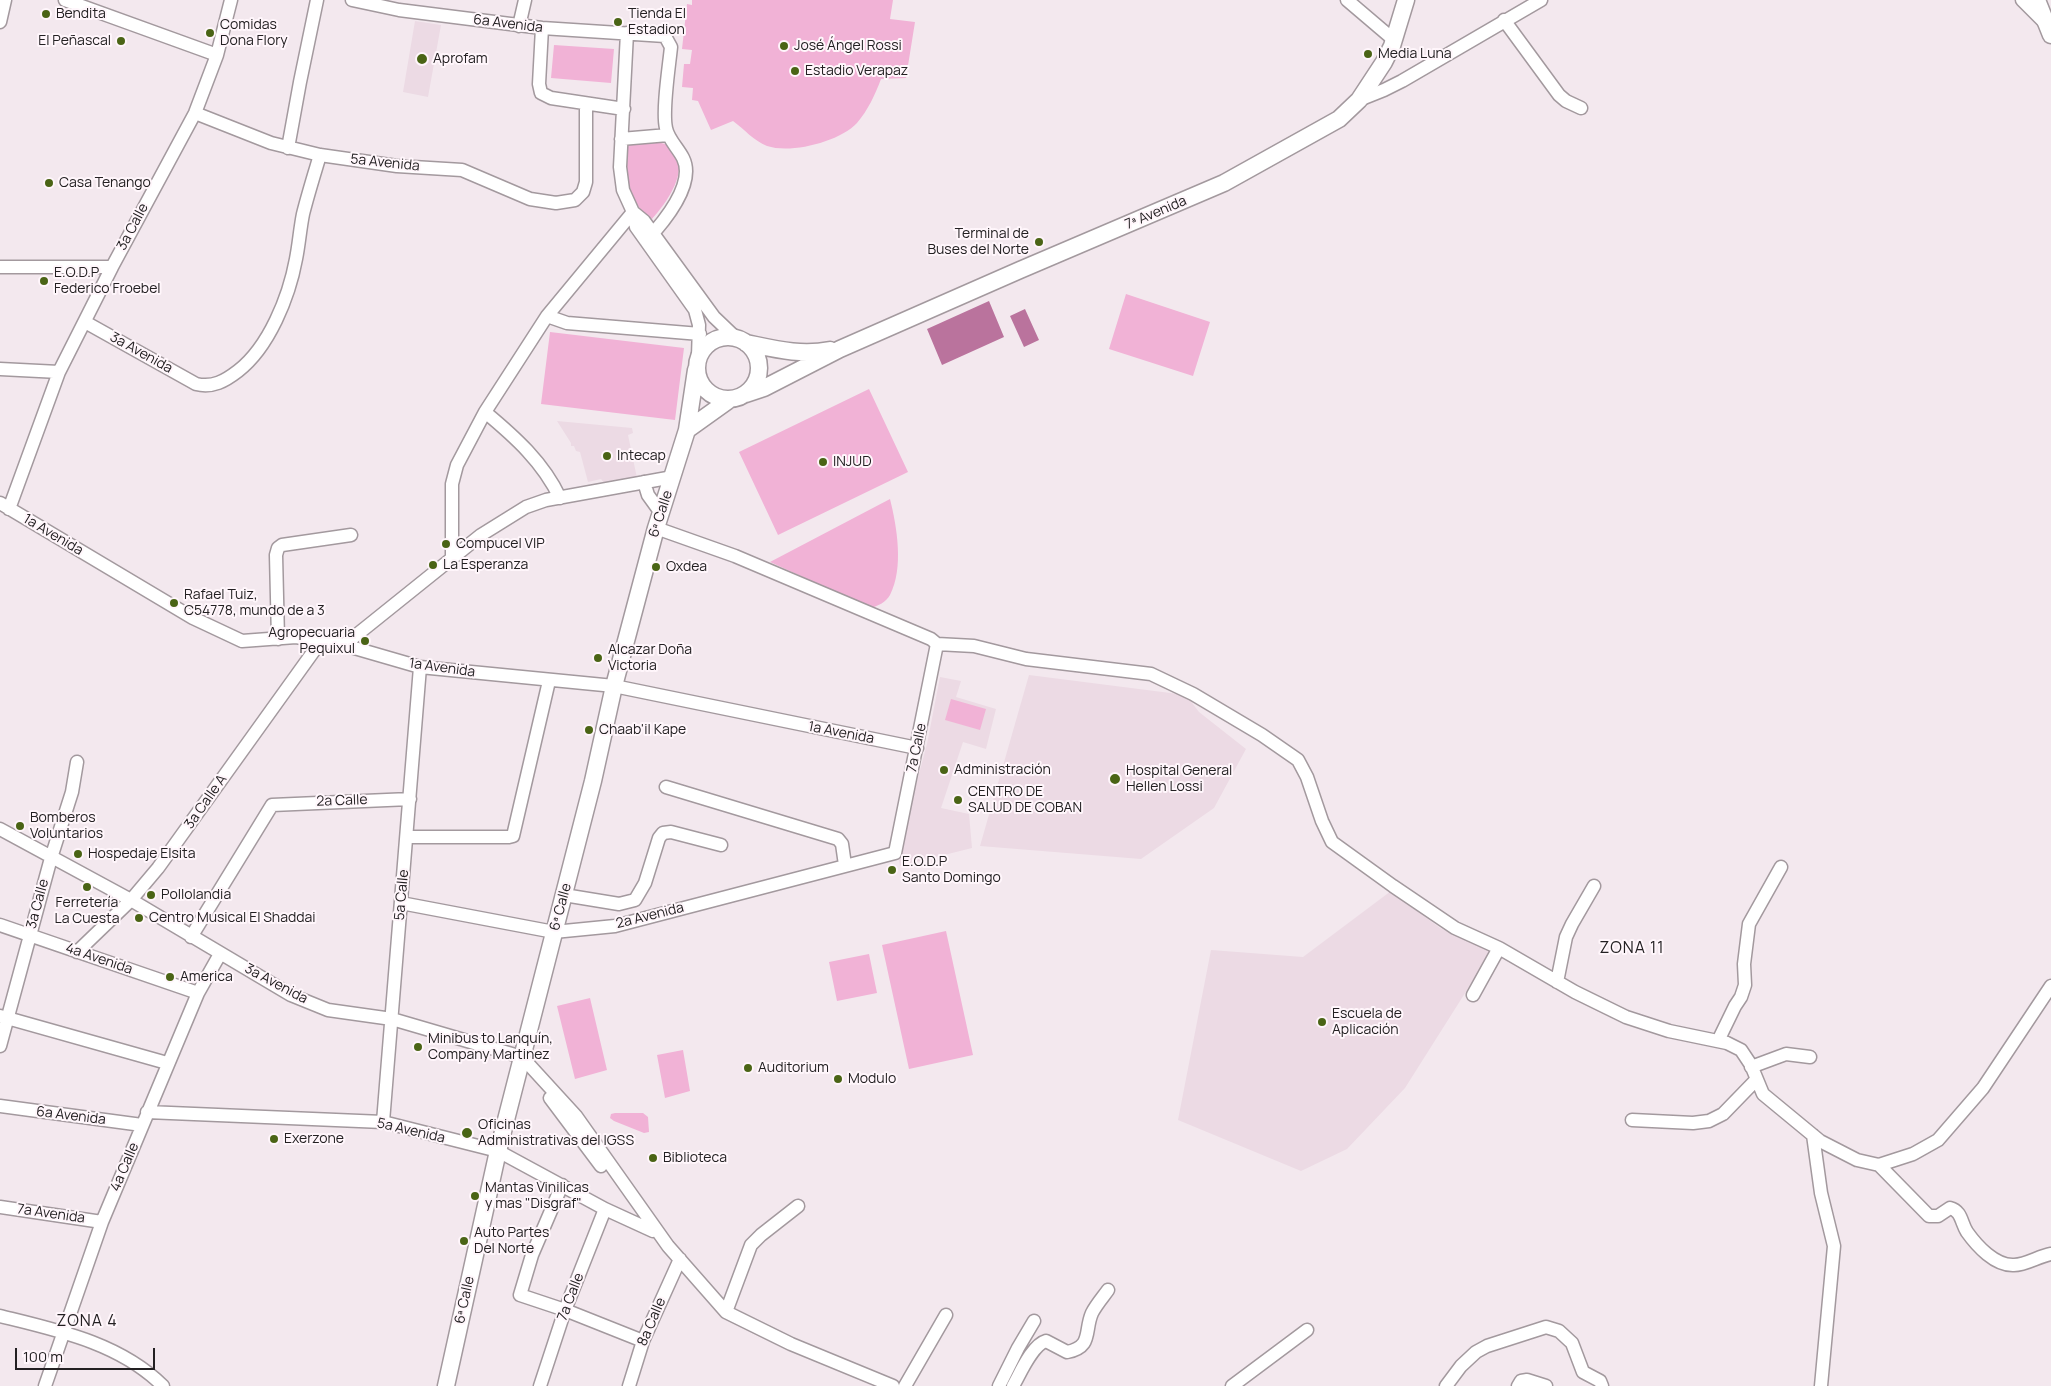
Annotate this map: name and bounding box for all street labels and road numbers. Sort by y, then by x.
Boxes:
street label: 6a Avenida [472,11,544,37]
street label: 5a Avenida [350,151,420,175]
street label: 7ª Avenida [1123,193,1189,233]
street label: 3a Calle [114,201,152,253]
street label: 3a Avenida [107,329,175,377]
street label: 6ª Calle [646,488,676,540]
street label: 1a Avenida [20,511,86,559]
street label: 1a Avenida [408,655,476,681]
street label: 1a Avenida [807,718,875,748]
street label: 7a Calle [904,722,930,774]
street label: 3a Calle A [181,772,231,832]
street label: 2a Calle [316,792,368,810]
street label: 5a Calle [391,869,413,921]
street label: 3a Calle [23,877,53,931]
street label: 6ª Calle [547,881,575,933]
street label: 2a Avenida [614,899,686,933]
street label: 4a Avenida [63,940,135,978]
street label: 3a Avenida [242,960,310,1008]
street label: 6a Avenida [35,1103,107,1129]
street label: 5a Avenida [375,1115,447,1147]
street label: 4a Calle [107,1140,143,1194]
street label: 7a Avenida [16,1201,86,1227]
street label: 7a Calle [554,1271,588,1323]
street label: 6ª Calle [452,1275,478,1325]
street label: 8a Calle [634,1295,670,1349]

